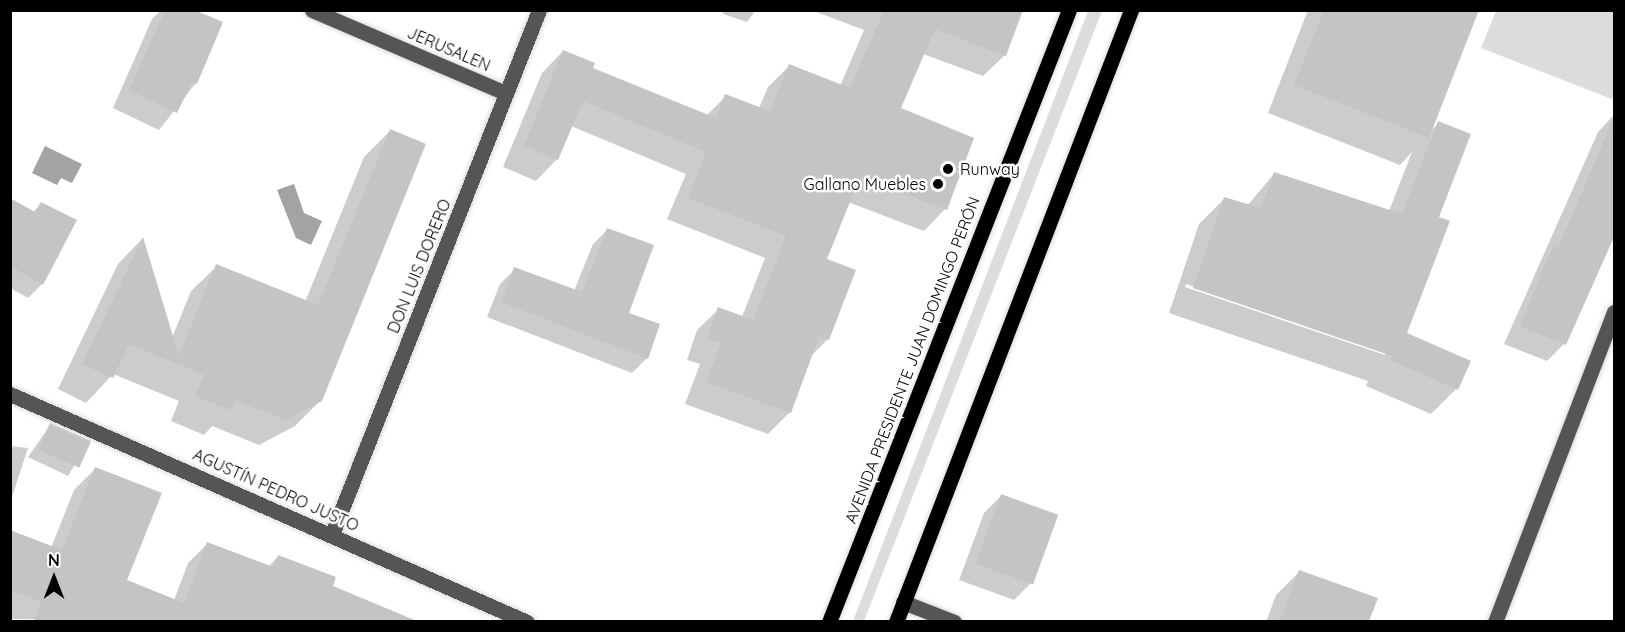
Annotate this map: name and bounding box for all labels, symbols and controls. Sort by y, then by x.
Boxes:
street label: JERUSALEN [404,23,494,75]
place label: Runway [960,159,1020,179]
marker: Runway [941,162,955,176]
place label: Gallano Muebles [803,174,926,194]
marker: Gallano Muebles [931,177,945,191]
street label: AVENIDA PRESIDENTE JUAN DOMINGO PERÓN [841,194,983,526]
street label: DON LUIS DORERO [383,196,455,336]
street label: AGUSTÍN PEDRO JUSTO [190,445,362,535]
north arrow [24,548,84,608]
text: N [48,550,60,570]

